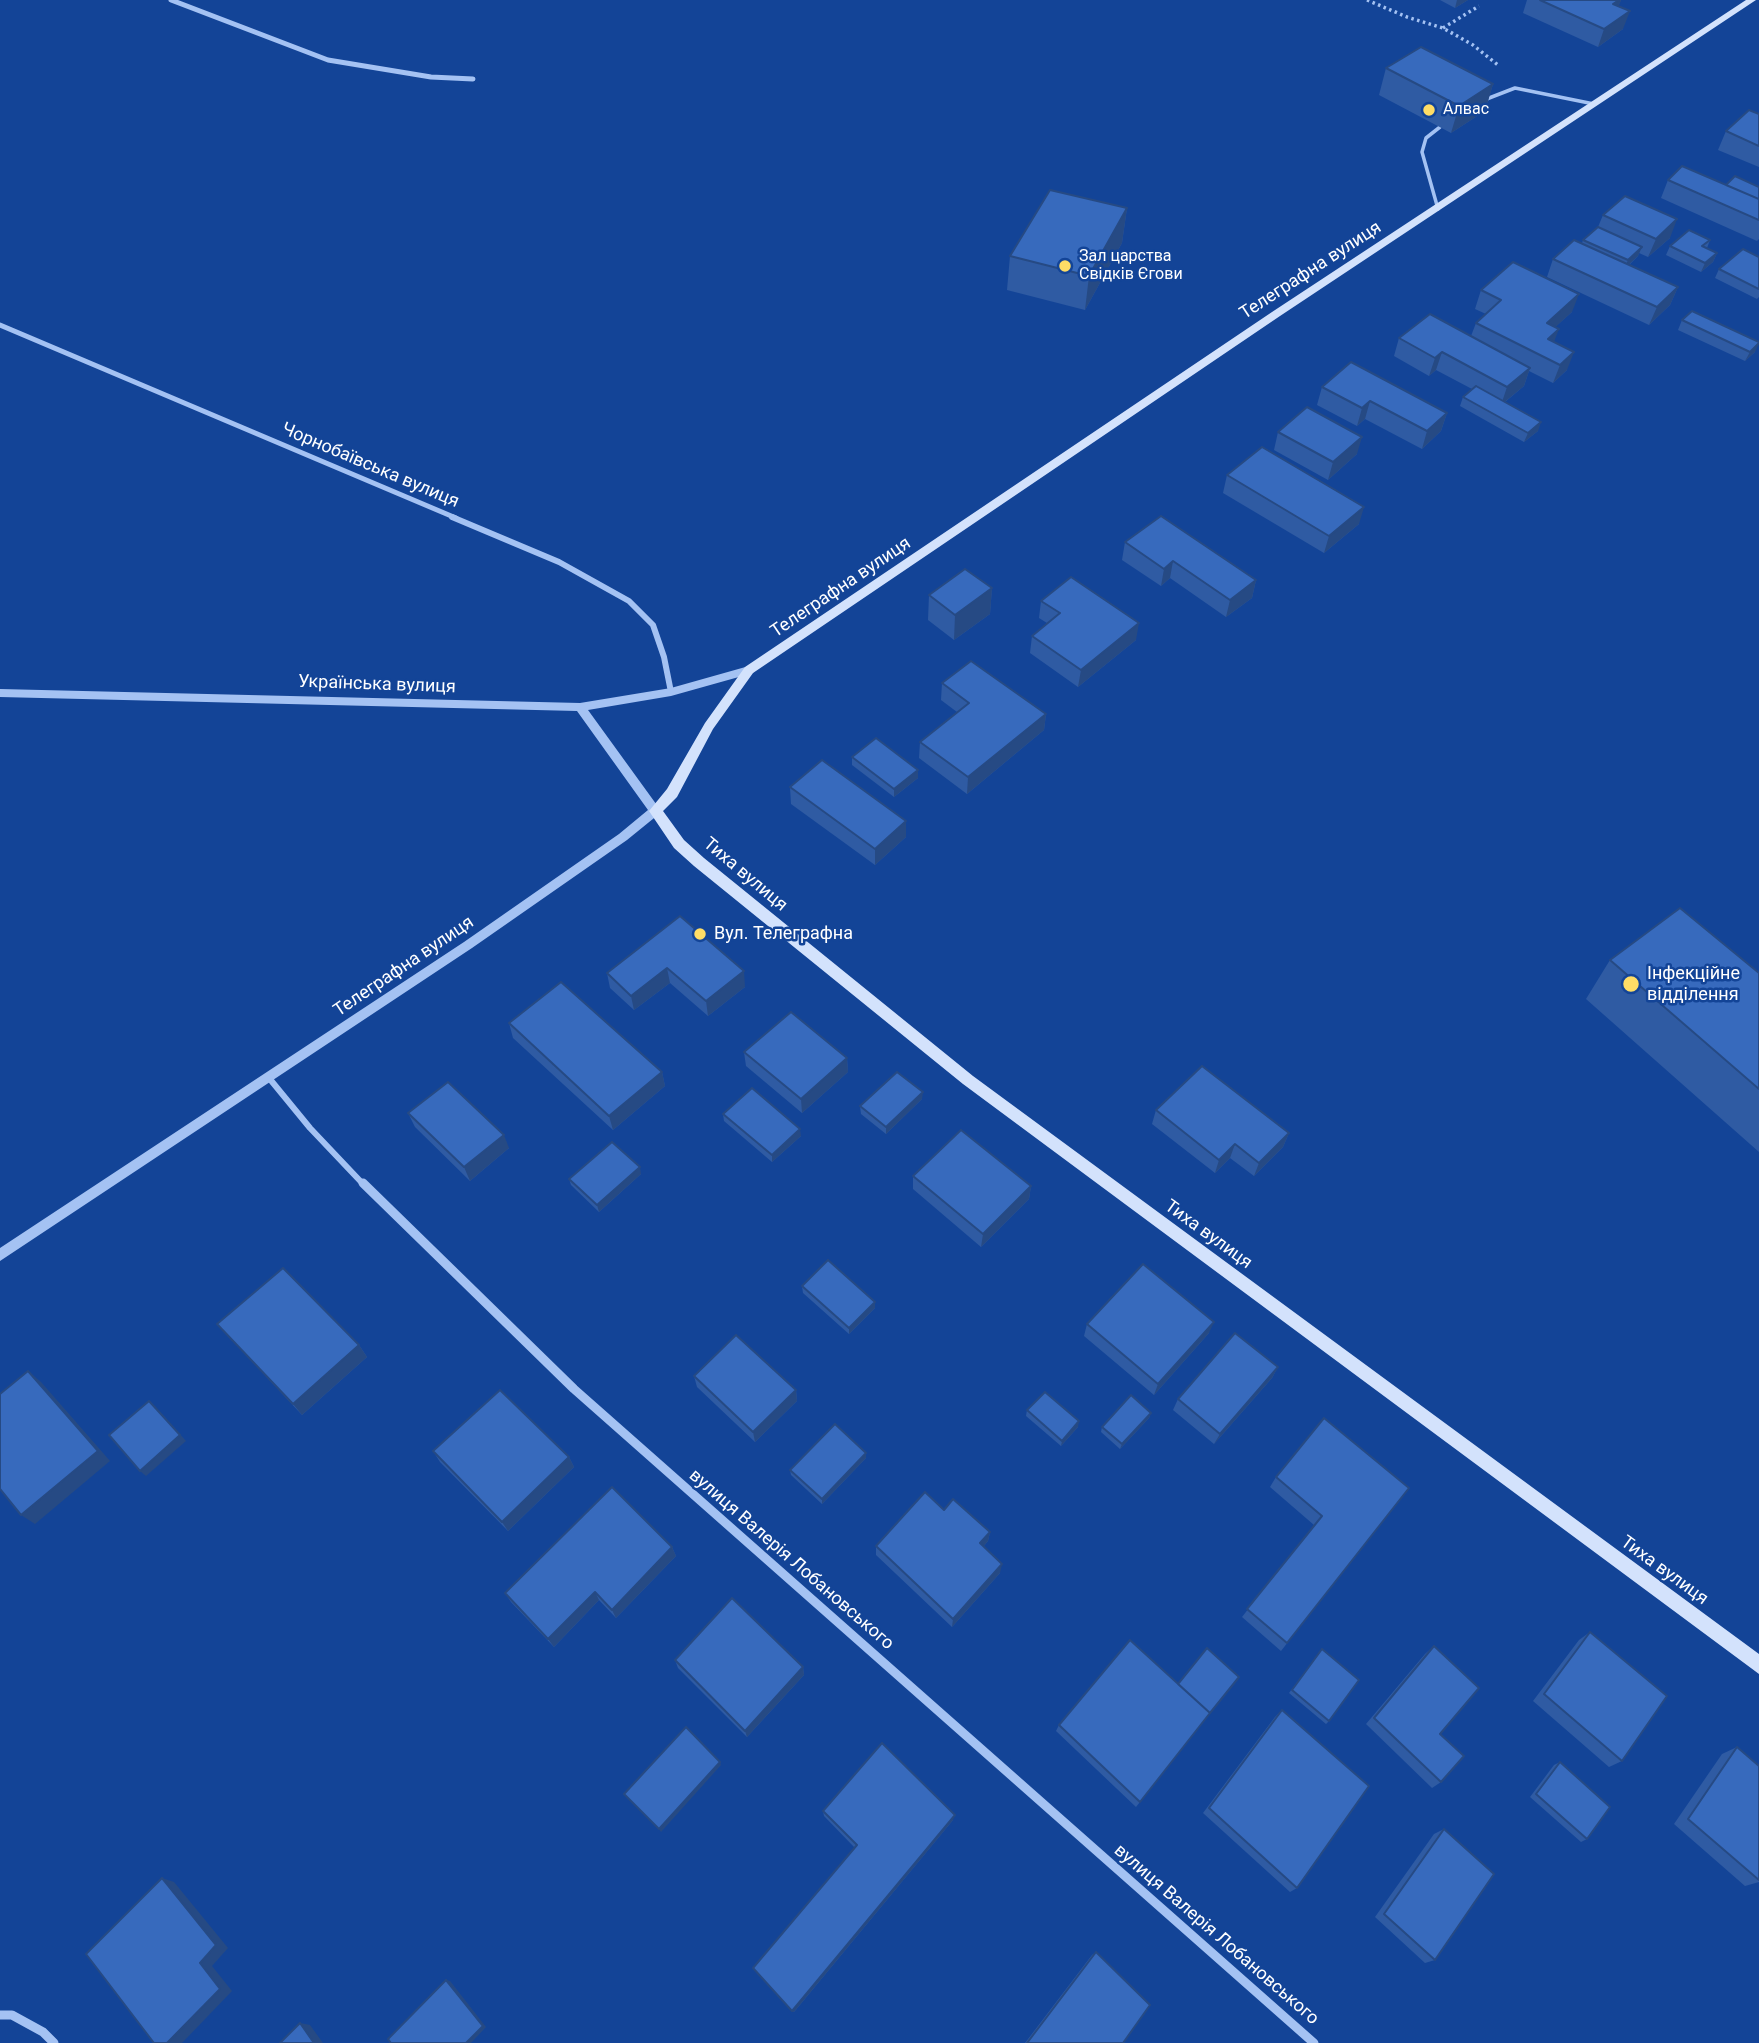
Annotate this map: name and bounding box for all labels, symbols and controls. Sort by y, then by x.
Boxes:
place label: Алвас [1443,100,1489,120]
marker: Алвас [1421,102,1437,118]
street label: Телеграфна вулиця [1236,217,1386,325]
place label: Зал царства Свідків Єгови [1079,247,1183,285]
marker: Зал царства Свідків Єгови [1057,258,1073,274]
street label: Чорнобаївська вулиця [278,419,462,513]
street label: Телеграфна вулиця [767,533,915,643]
street label: Українська вулиця [298,671,456,699]
street label: Тиха вулиця [699,834,791,916]
street label: Телеграфна вулиця [330,912,478,1022]
place label: Вул. Телеграфна [714,923,853,945]
marker: Вул. Телеграфна [692,926,708,942]
place label: Інфекційне відділення [1647,963,1740,1006]
marker: Інфекційне відділення [1621,974,1641,994]
street label: Тиха вулиця [1160,1196,1256,1274]
street label: вулиця Валерія Лобановського [684,1465,898,1655]
street label: Тиха вулиця [1616,1532,1712,1610]
street label: вулиця Валерія Лобановського [1109,1840,1323,2030]

